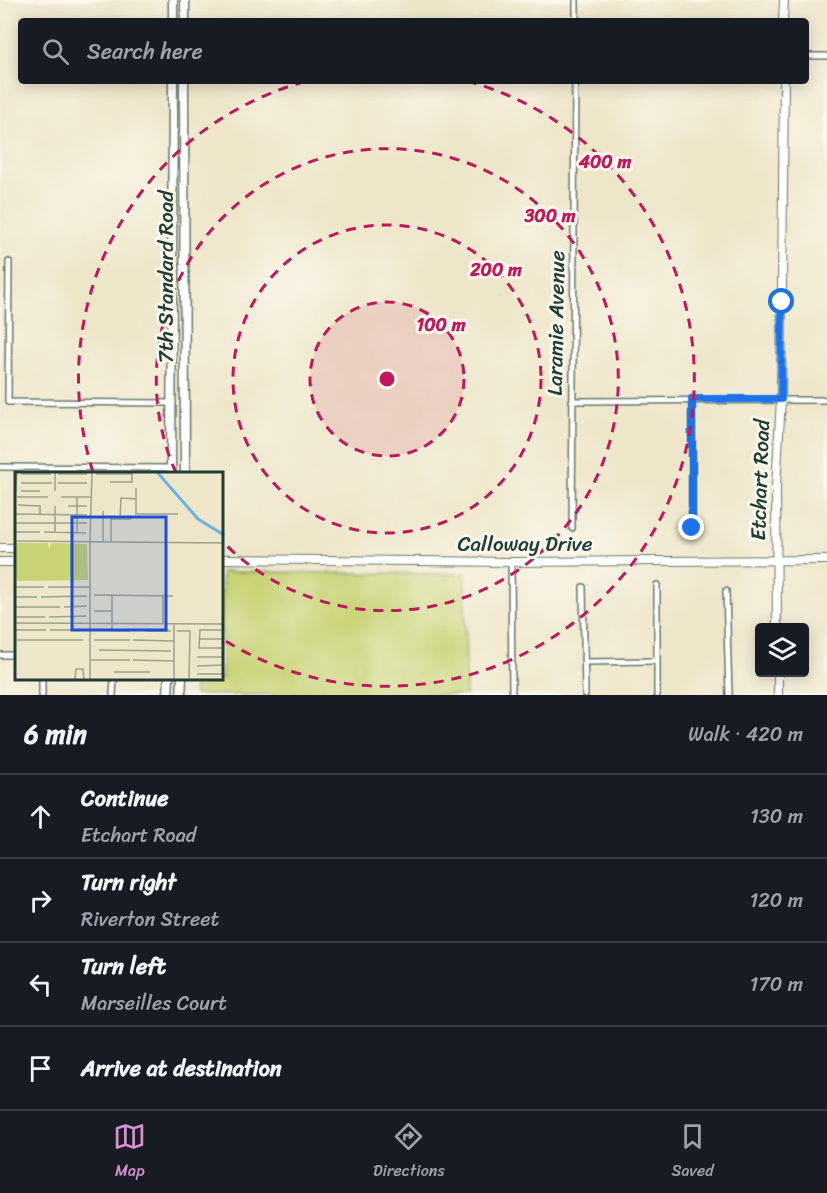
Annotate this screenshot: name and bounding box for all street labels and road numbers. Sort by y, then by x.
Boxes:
street label: 7th Standard Road [147,189,185,363]
street label: Laramie Avenue [536,250,576,396]
street label: Etchart Road [739,417,781,541]
street label: Calloway Drive [457,525,593,563]

